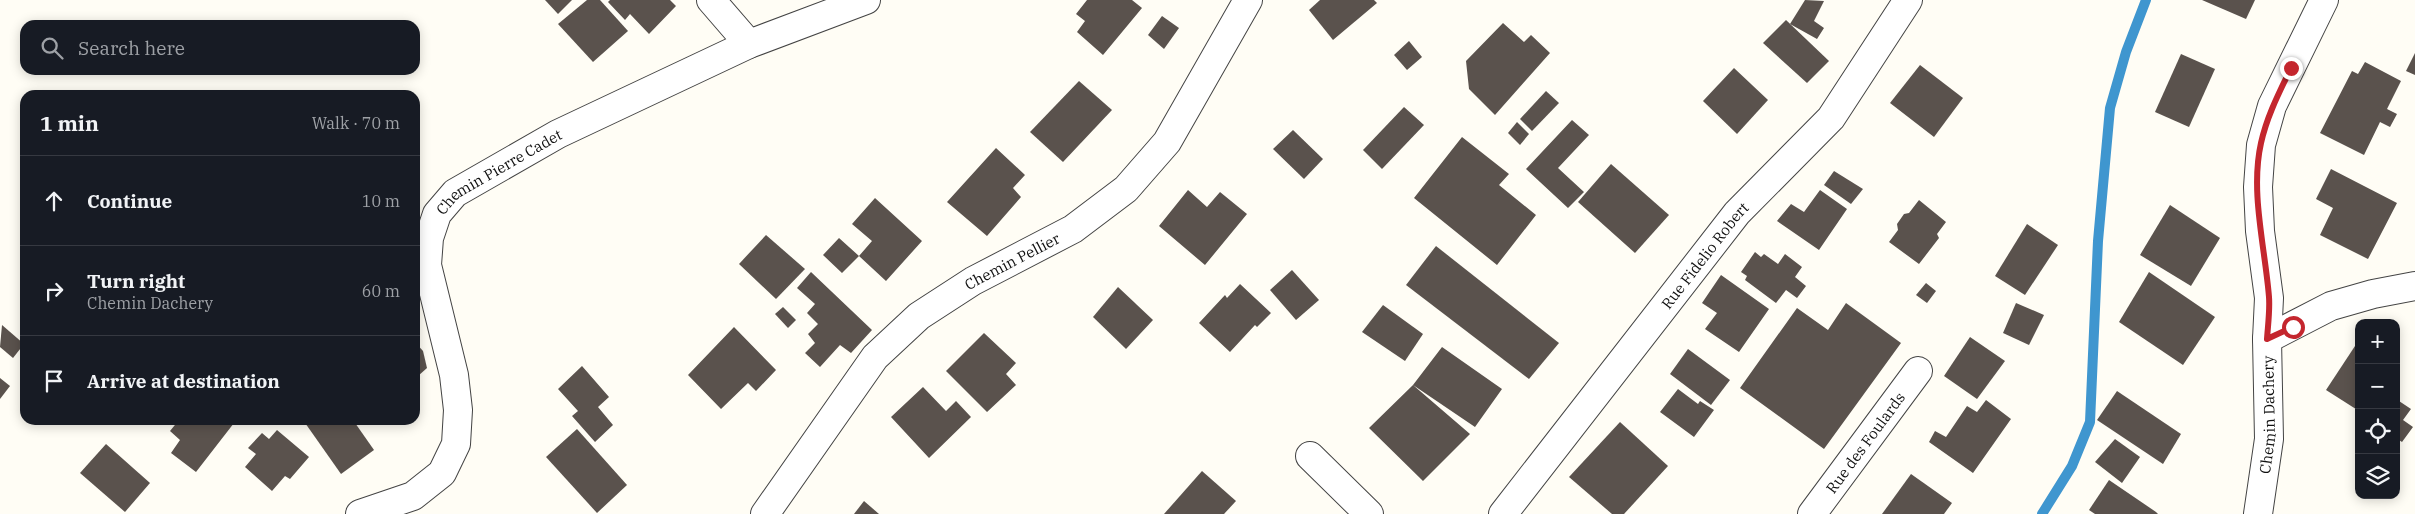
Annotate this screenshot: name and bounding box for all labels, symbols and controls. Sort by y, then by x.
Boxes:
search box [20,20,420,75]
icon: search [38,34,66,62]
text: Search here [78,36,185,60]
route end [2280,57,2303,80]
text: 1 min [40,109,99,137]
text: Walk · 70 m [312,113,400,133]
street label: Chemin Pierre Cadet [431,124,565,218]
icon: ahead [40,187,68,215]
text: Continue [87,189,172,213]
text: 10 m [362,191,400,211]
street label: Rue Fidelio Robert [1657,198,1752,312]
street label: Chemin Pellier [961,228,1063,294]
text: Turn right [87,269,185,293]
icon: right [40,277,68,305]
text: 60 m [362,281,400,301]
text: Chemin Dachery [87,293,213,313]
route start [2282,316,2305,339]
map controls [2355,319,2400,499]
button: + [2355,319,2400,364]
street label: Chemin Dachery [2255,355,2279,475]
button: − [2355,364,2400,409]
icon: arrive [40,367,68,395]
text: Arrive at destination [87,369,280,393]
street label: Rue des Foulards [1821,388,1909,497]
button: locate [2355,409,2400,454]
button: layers [2355,454,2400,499]

